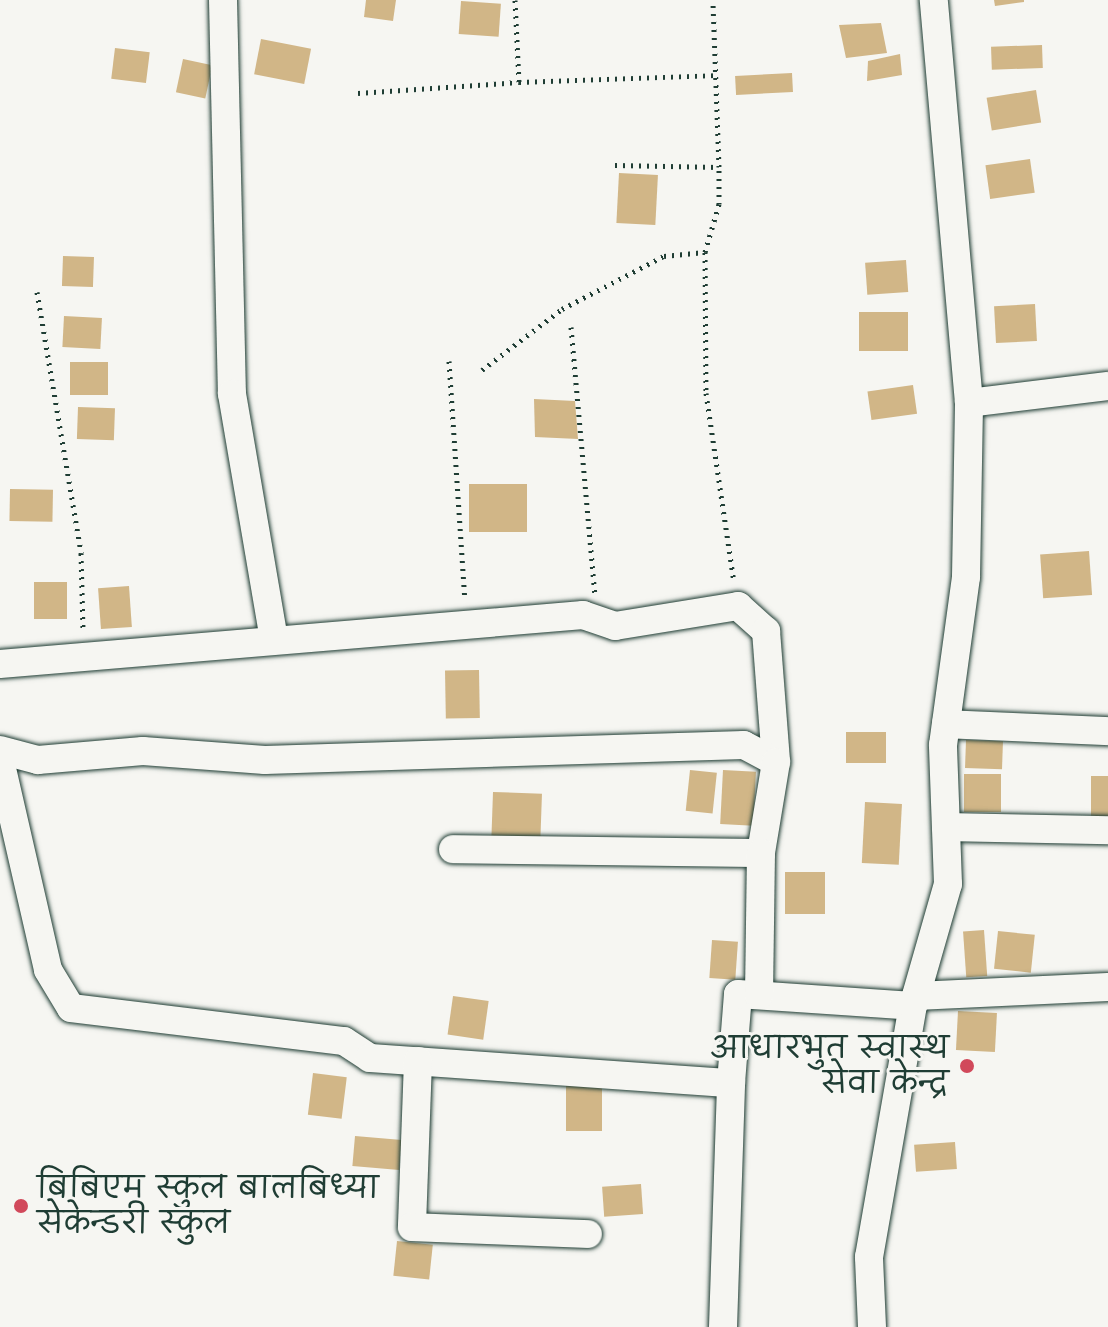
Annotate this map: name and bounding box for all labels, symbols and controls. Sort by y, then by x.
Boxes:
place label: आधारभुत स्वास्थ सेवा केन्द्र [710,1031,949,1102]
marker: आधारभुत स्वास्थ सेवा केन्द्र [956,1055,978,1077]
place label: बिबिएम स्कुल बालबिध्या सेकेन्डरी स्कुल [37,1171,379,1242]
marker: बिबिएम स्कुल बालबिध्या सेकेन्डरी स्कुल [12,1197,30,1215]

